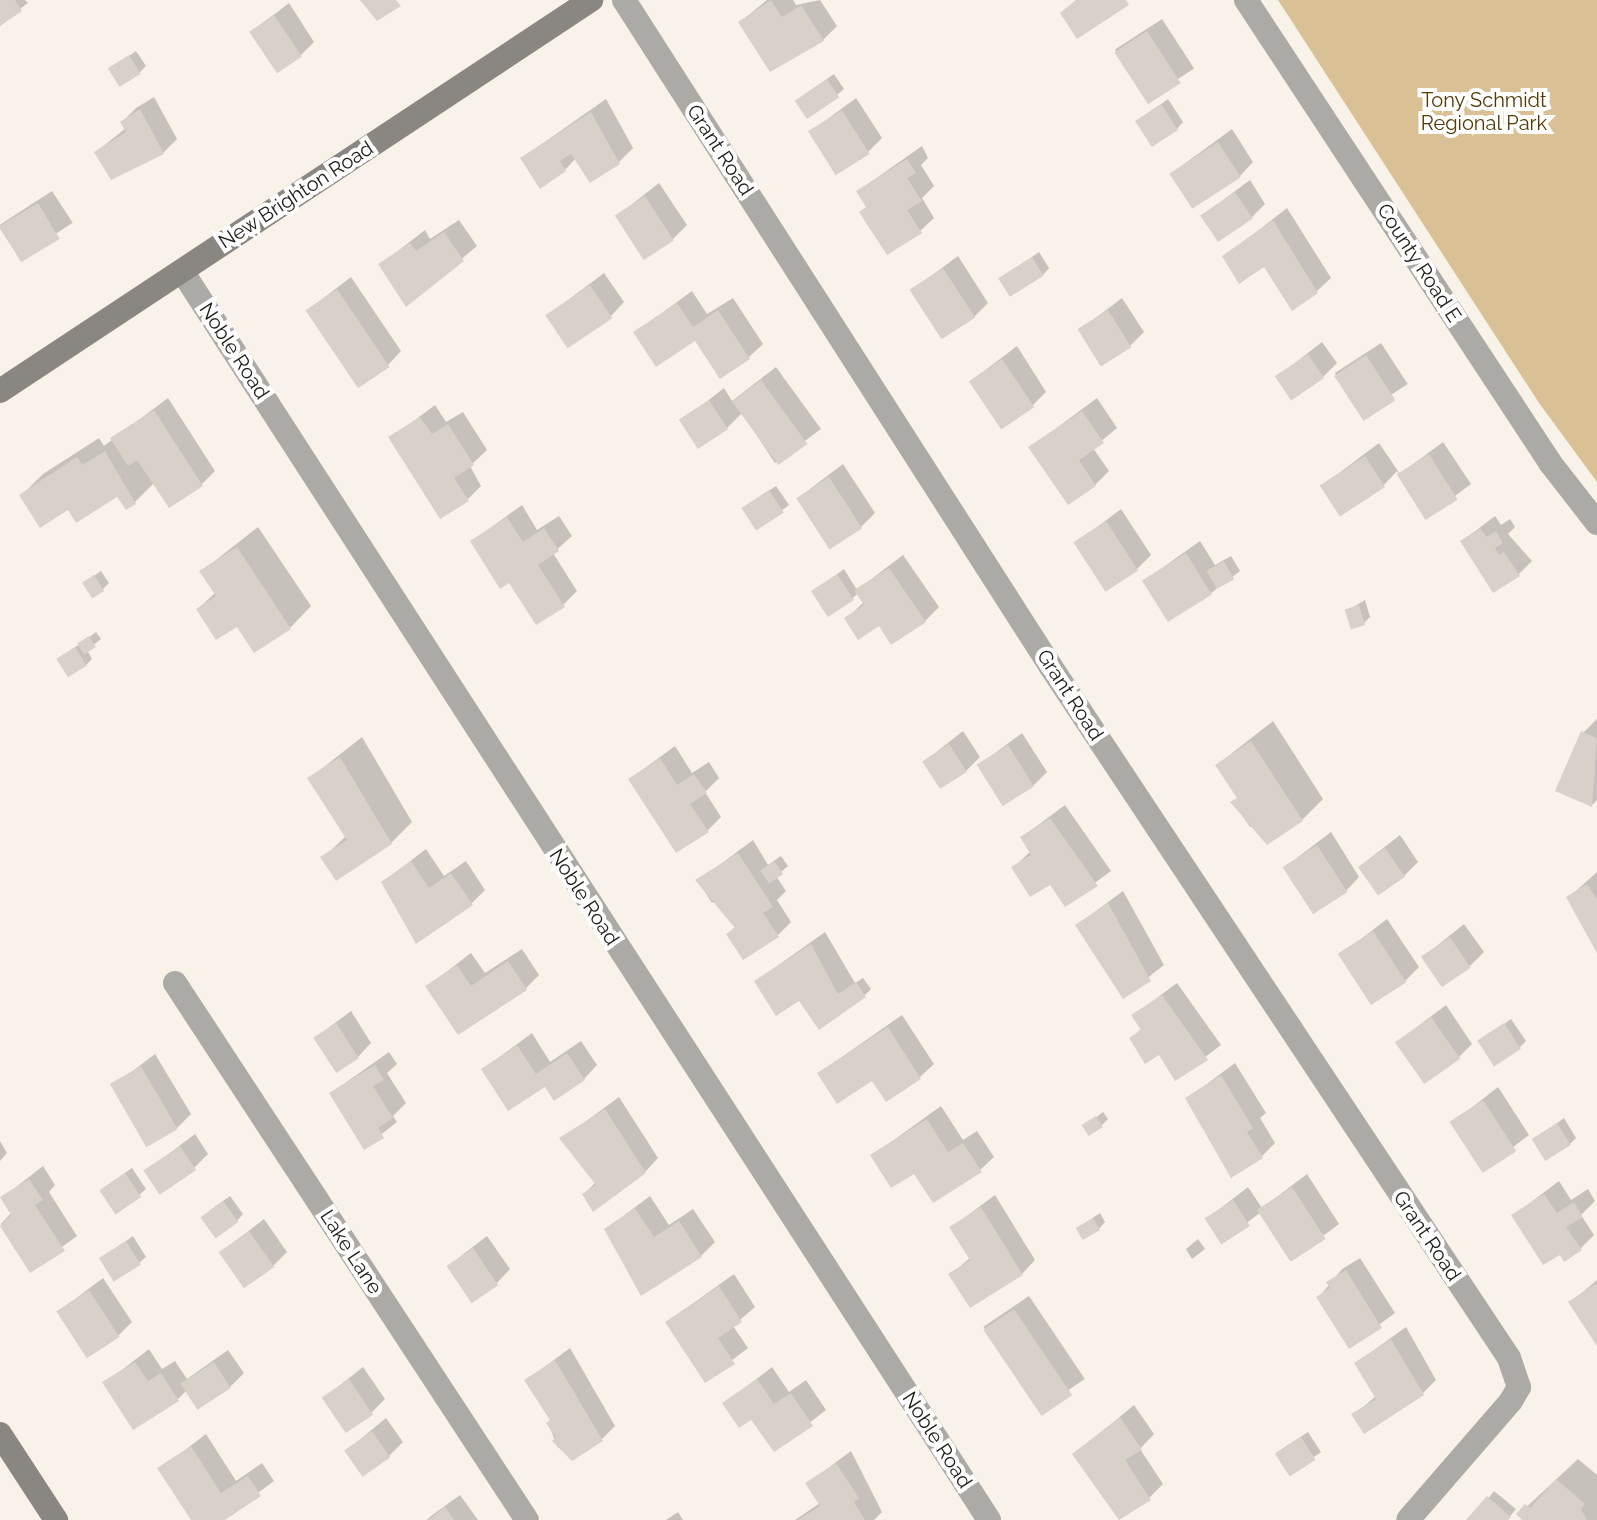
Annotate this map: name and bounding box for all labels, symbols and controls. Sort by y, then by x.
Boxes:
park label: Tony Schmidt Regional Park [1420,89,1548,136]
street label: Grant Road [682,100,758,200]
street label: New Brighton Road [214,136,378,254]
street label: County Road E [1372,199,1466,327]
street label: Noble Road [194,298,274,404]
street label: Grant Road [1032,645,1108,745]
street label: Noble Road [544,844,624,950]
street label: Grant Road [1388,1186,1466,1286]
street label: Lake Lane [315,1205,387,1299]
street label: Noble Road [897,1387,977,1493]

